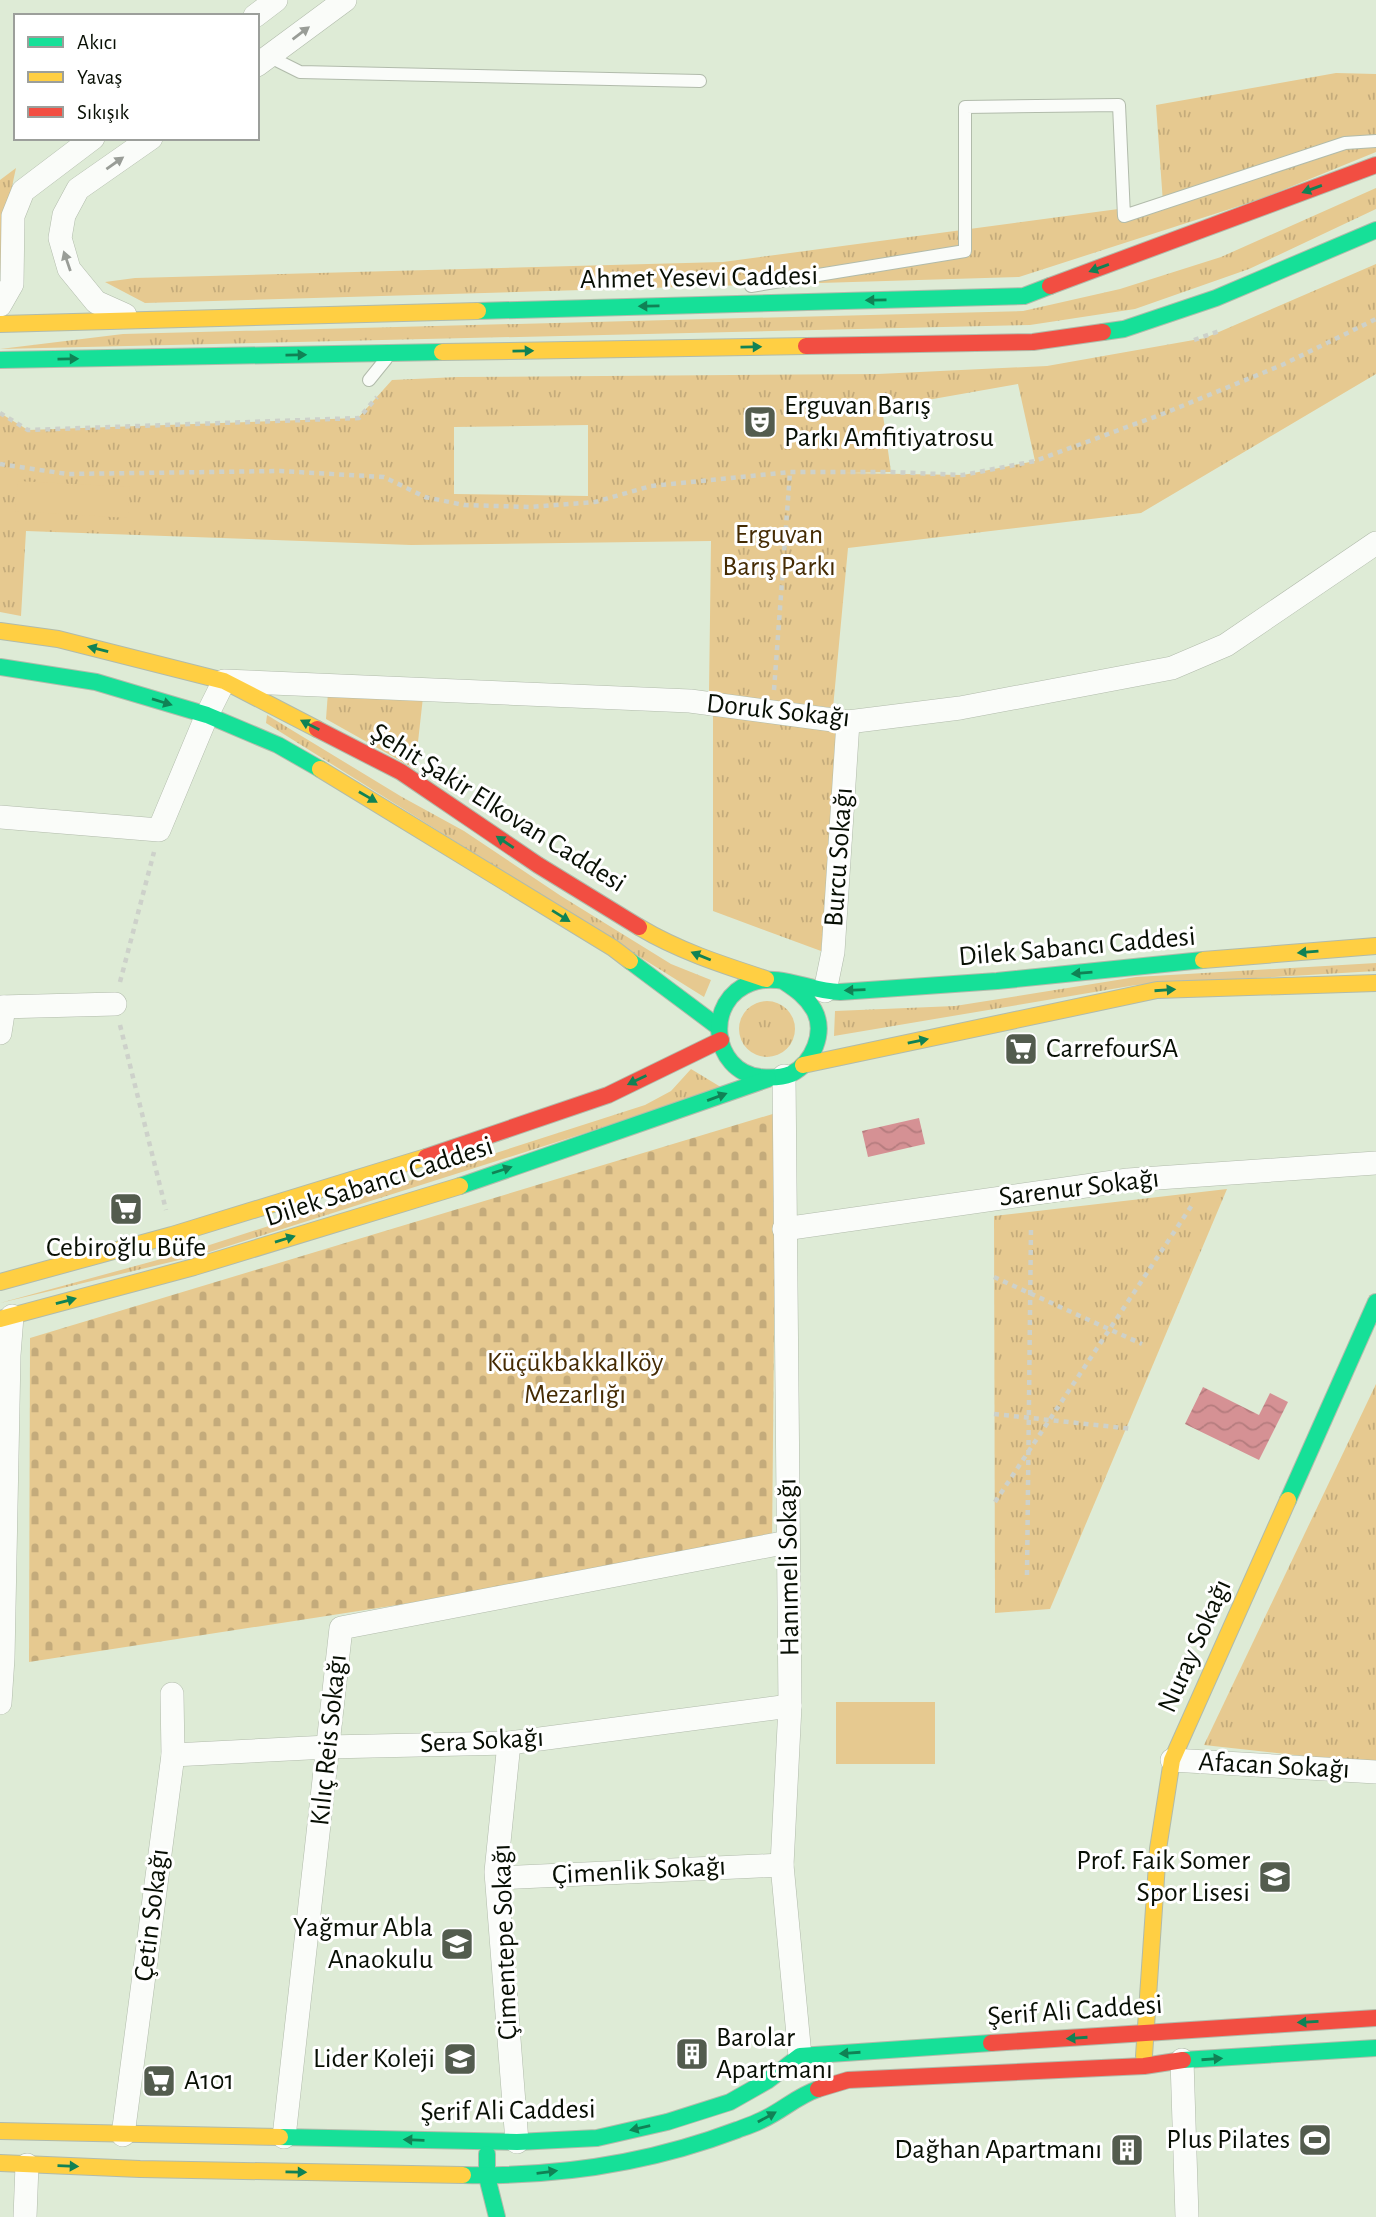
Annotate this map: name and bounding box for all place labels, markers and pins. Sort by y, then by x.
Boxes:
place label: Erguvan Barış Parkı Amfitiyatrosu [784,392,994,452]
theatre icon: Erguvan Barış Parkı Amfitiyatrosu [741,403,779,441]
supermarket icon: CarrefourSA [1002,1030,1040,1068]
place label: CarrefourSA [1046,1035,1178,1063]
supermarket icon: Cebiroğlu Büfe [107,1190,145,1228]
place label: Cebiroğlu Büfe [46,1234,206,1262]
place label: Prof. Faik Somer Spor Lisesi [1076,1847,1250,1907]
school or university icon: Prof. Faik Somer Spor Lisesi [1256,1858,1294,1896]
place label: Yağmur Abla Anaokulu [293,1914,433,1974]
school or university icon: Yağmur Abla Anaokulu [438,1925,476,1963]
place label: Barolar Apartmanı [716,2024,833,2084]
building icon: Barolar Apartmanı [673,2035,711,2073]
school or university icon: Lider Koleji [441,2040,479,2078]
place label: Lider Koleji [313,2045,435,2073]
supermarket icon: A101 [140,2062,178,2100]
place label: A101 [184,2067,234,2095]
sports icon: Plus Pilates [1296,2121,1334,2159]
place label: Plus Pilates [1166,2126,1290,2154]
building icon: Dağhan Apartmanı [1108,2131,1146,2169]
place label: Dağhan Apartmanı [894,2136,1102,2164]

